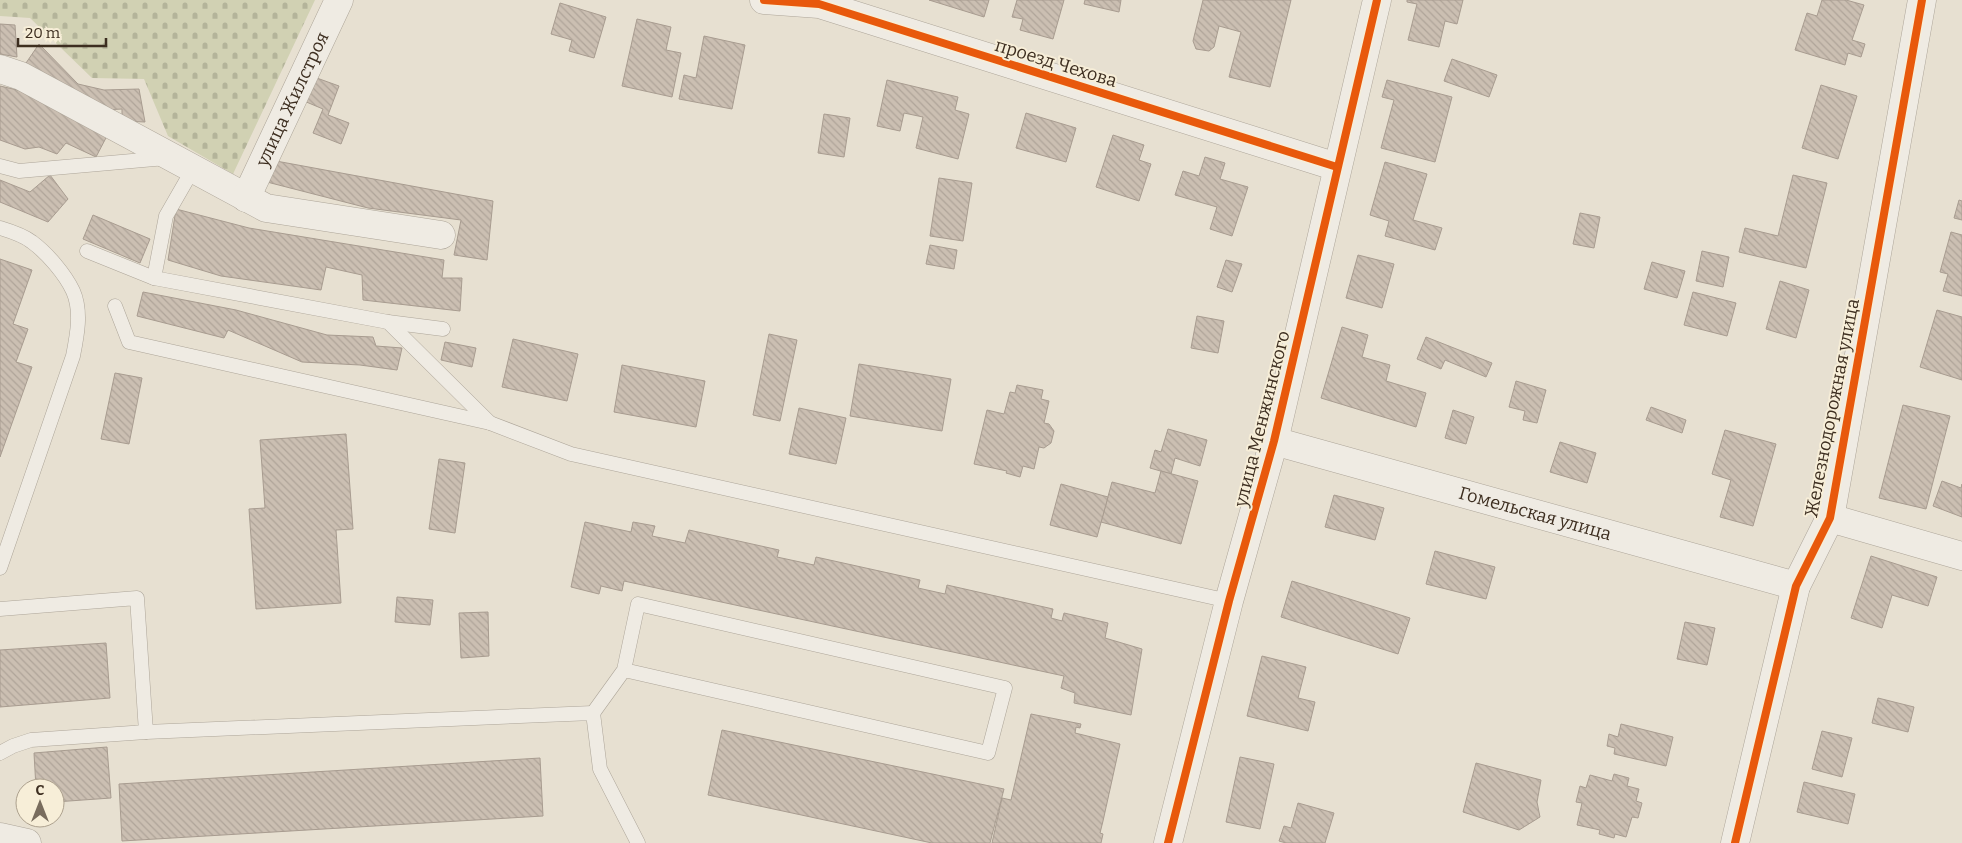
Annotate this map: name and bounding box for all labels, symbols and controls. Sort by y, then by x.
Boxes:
scale bar [18,15,105,47]
text: 20 m [25,24,61,42]
street label: улица Жилстроя [251,28,333,171]
street label: проезд Чехова [992,34,1120,92]
street label: Железнодорожная улица [1800,296,1864,519]
street label: улица Менжинского [1229,329,1295,510]
street label: Гомельская улица [1456,482,1614,545]
north arrow [15,778,65,828]
text: С [36,782,45,799]

